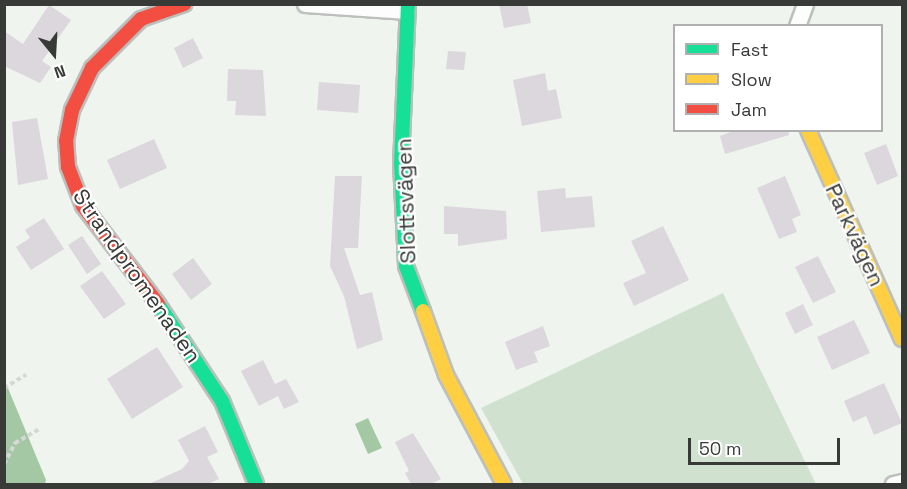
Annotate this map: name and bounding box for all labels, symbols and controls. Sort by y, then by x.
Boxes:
north arrow [24,24,84,84]
legend [673,24,883,132]
text: Fast [731,38,768,61]
text: N [51,60,68,83]
text: Slow [731,68,772,91]
text: Jam [731,98,767,121]
street label: Slottsvägen [391,138,421,264]
street label: Parkvägen [820,179,890,291]
street label: Strandpromenaden [67,184,207,368]
scale bar [691,426,842,464]
text: 50 m [699,437,741,460]

